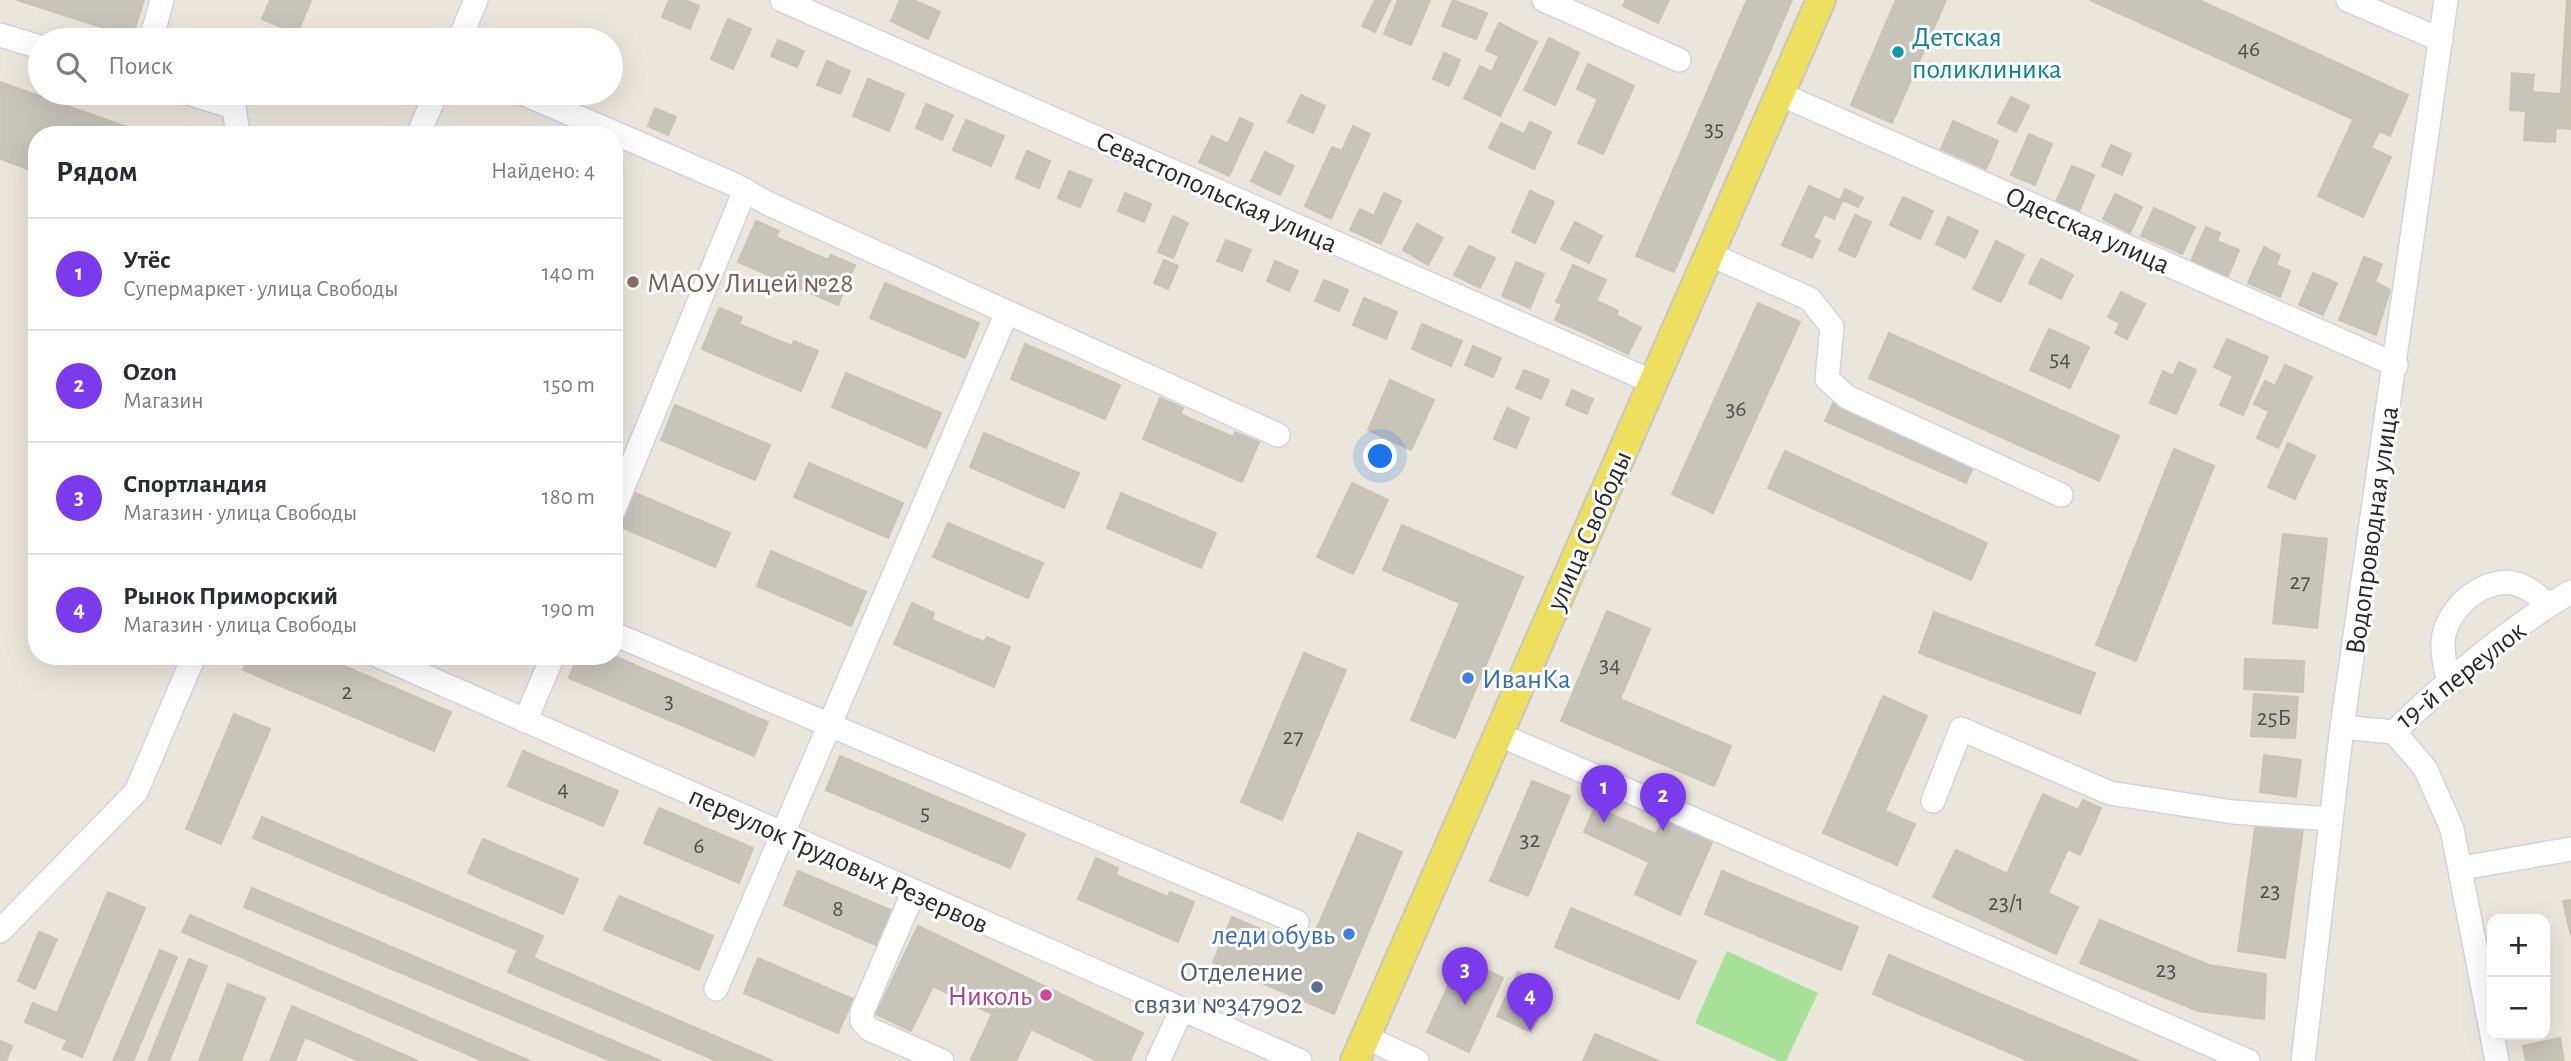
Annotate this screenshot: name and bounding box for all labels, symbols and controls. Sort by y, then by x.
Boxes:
place label: Детская поликлиника [1912,24,2062,84]
search box [28,28,623,105]
house number: 46 [2238,37,2260,61]
marker: Детская поликлиника [1890,44,1906,60]
icon: search [52,48,90,86]
text: Поиск [108,53,173,79]
house number: 35 [1704,117,1724,141]
street label: Севастопольская улица [1091,127,1341,259]
text: Рядом [56,157,138,187]
text: Найдено: 4 [491,160,595,183]
street label: Одесская улица [2001,182,2174,280]
text: Утёс [123,247,171,273]
text: 1 [75,262,83,285]
text: 140 m [542,262,595,285]
place label: МАОУ Лицей №28 [647,270,854,298]
marker: МАОУ Лицей №28 [625,274,641,290]
text: Супермаркет · улица Свободы [123,278,398,301]
house number: 54 [2049,347,2071,371]
text: Ozon [123,359,177,385]
text: 2 [74,374,84,397]
text: 150 m [543,374,595,397]
text: Магазин [123,390,204,413]
house number: 36 [1725,397,1747,421]
street label: Водопроводная улица [2342,404,2404,656]
your location [1363,439,1397,473]
street label: улица Свободы [1542,447,1637,616]
text: Спортландия [123,471,267,497]
text: 3 [74,486,84,509]
text: 180 m [542,486,595,509]
text: Магазин · улица Свободы [123,502,357,525]
house number: 27 [2290,570,2310,594]
text: Рынок Приморский [123,583,338,609]
text: 4 [73,598,85,621]
text: 190 m [542,598,595,621]
text: Магазин · улица Свободы [123,614,357,637]
street label: 19-й переулок [2391,616,2531,735]
house number: 34 [1599,653,1621,677]
place label: ИванКа [1482,666,1571,694]
marker: ИванКа [1460,670,1476,686]
house number: 2 [342,680,353,704]
house number: 3 [664,689,674,713]
house number: 25Б [2257,706,2291,730]
house number: 27 [1283,725,1303,749]
pin: 1 [1581,765,1627,823]
pin: 2 [1640,773,1686,831]
house number: 4 [557,777,569,801]
street label: переулок Трудовых Резервов [684,782,992,940]
house number: 5 [920,801,930,825]
house number: 32 [1520,828,1540,852]
house number: 6 [693,834,705,858]
house number: 23 [2260,879,2280,903]
house number: 23/1 [1988,891,2024,915]
house number: 8 [832,897,844,921]
map controls [2487,914,2550,1040]
button: + [2487,914,2550,977]
place label: леди обувь [1212,922,1335,950]
marker: леди обувь [1341,926,1357,942]
pin: 3 [1442,947,1488,1005]
house number: 23 [2156,958,2176,982]
place label: Отделение связи №347902 [1134,959,1303,1019]
pin: 4 [1507,973,1553,1031]
button: − [2487,977,2550,1040]
marker: Отделение связи №347902 [1309,979,1325,995]
place label: Николь [947,983,1032,1011]
marker: Николь [1038,987,1054,1003]

